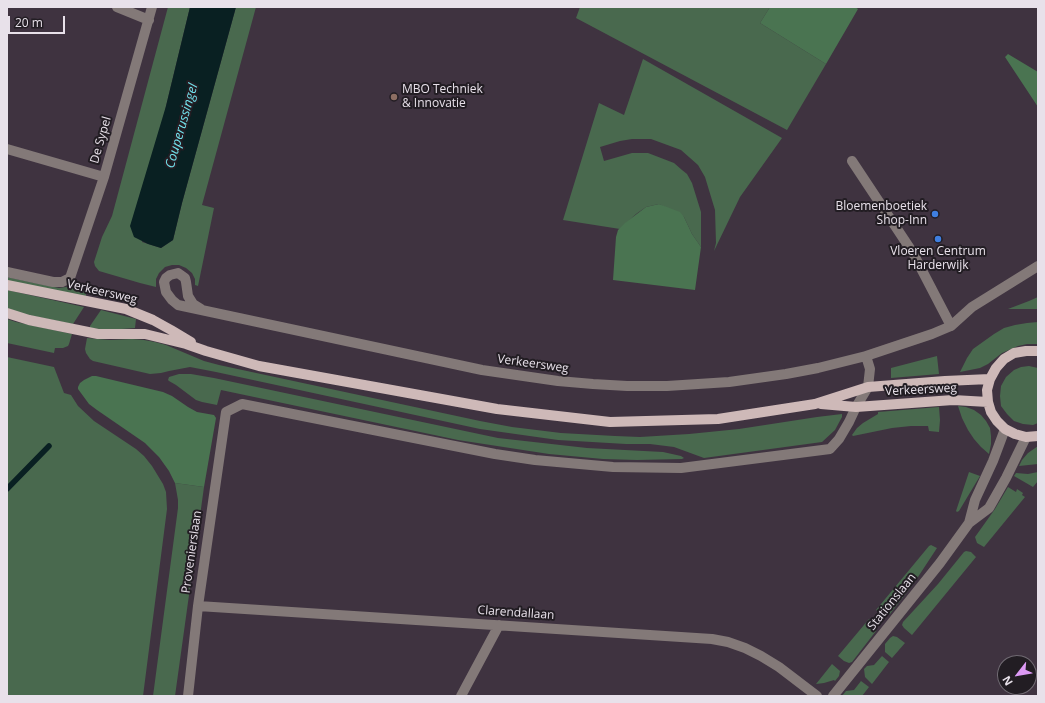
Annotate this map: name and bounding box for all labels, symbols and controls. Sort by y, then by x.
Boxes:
scale bar [10,8,67,34]
text: 20 m [15,14,43,31]
water label: Couperussingel [162,82,202,170]
place label: MBO Techniek & Innovatie [402,83,483,111]
marker: MBO Techniek & Innovatie [389,92,399,102]
street label: De Sypel [87,115,115,165]
place label: Bloemenboetiek Shop-Inn [835,200,927,228]
marker: Bloemenboetiek Shop-Inn [930,209,940,219]
marker: Vloeren Centrum Harderwijk [933,234,943,244]
place label: Vloeren Centrum Harderwijk [890,245,986,273]
street label: Verkeersweg [65,277,139,307]
street label: Verkeersweg [496,352,570,376]
street label: Verkeersweg [885,381,957,399]
street label: Provenierslaan [179,510,205,594]
street label: Stationslaan [865,571,919,633]
street label: Clarendallaan [477,603,555,623]
north arrow [997,655,1037,695]
text: N [998,673,1016,689]

